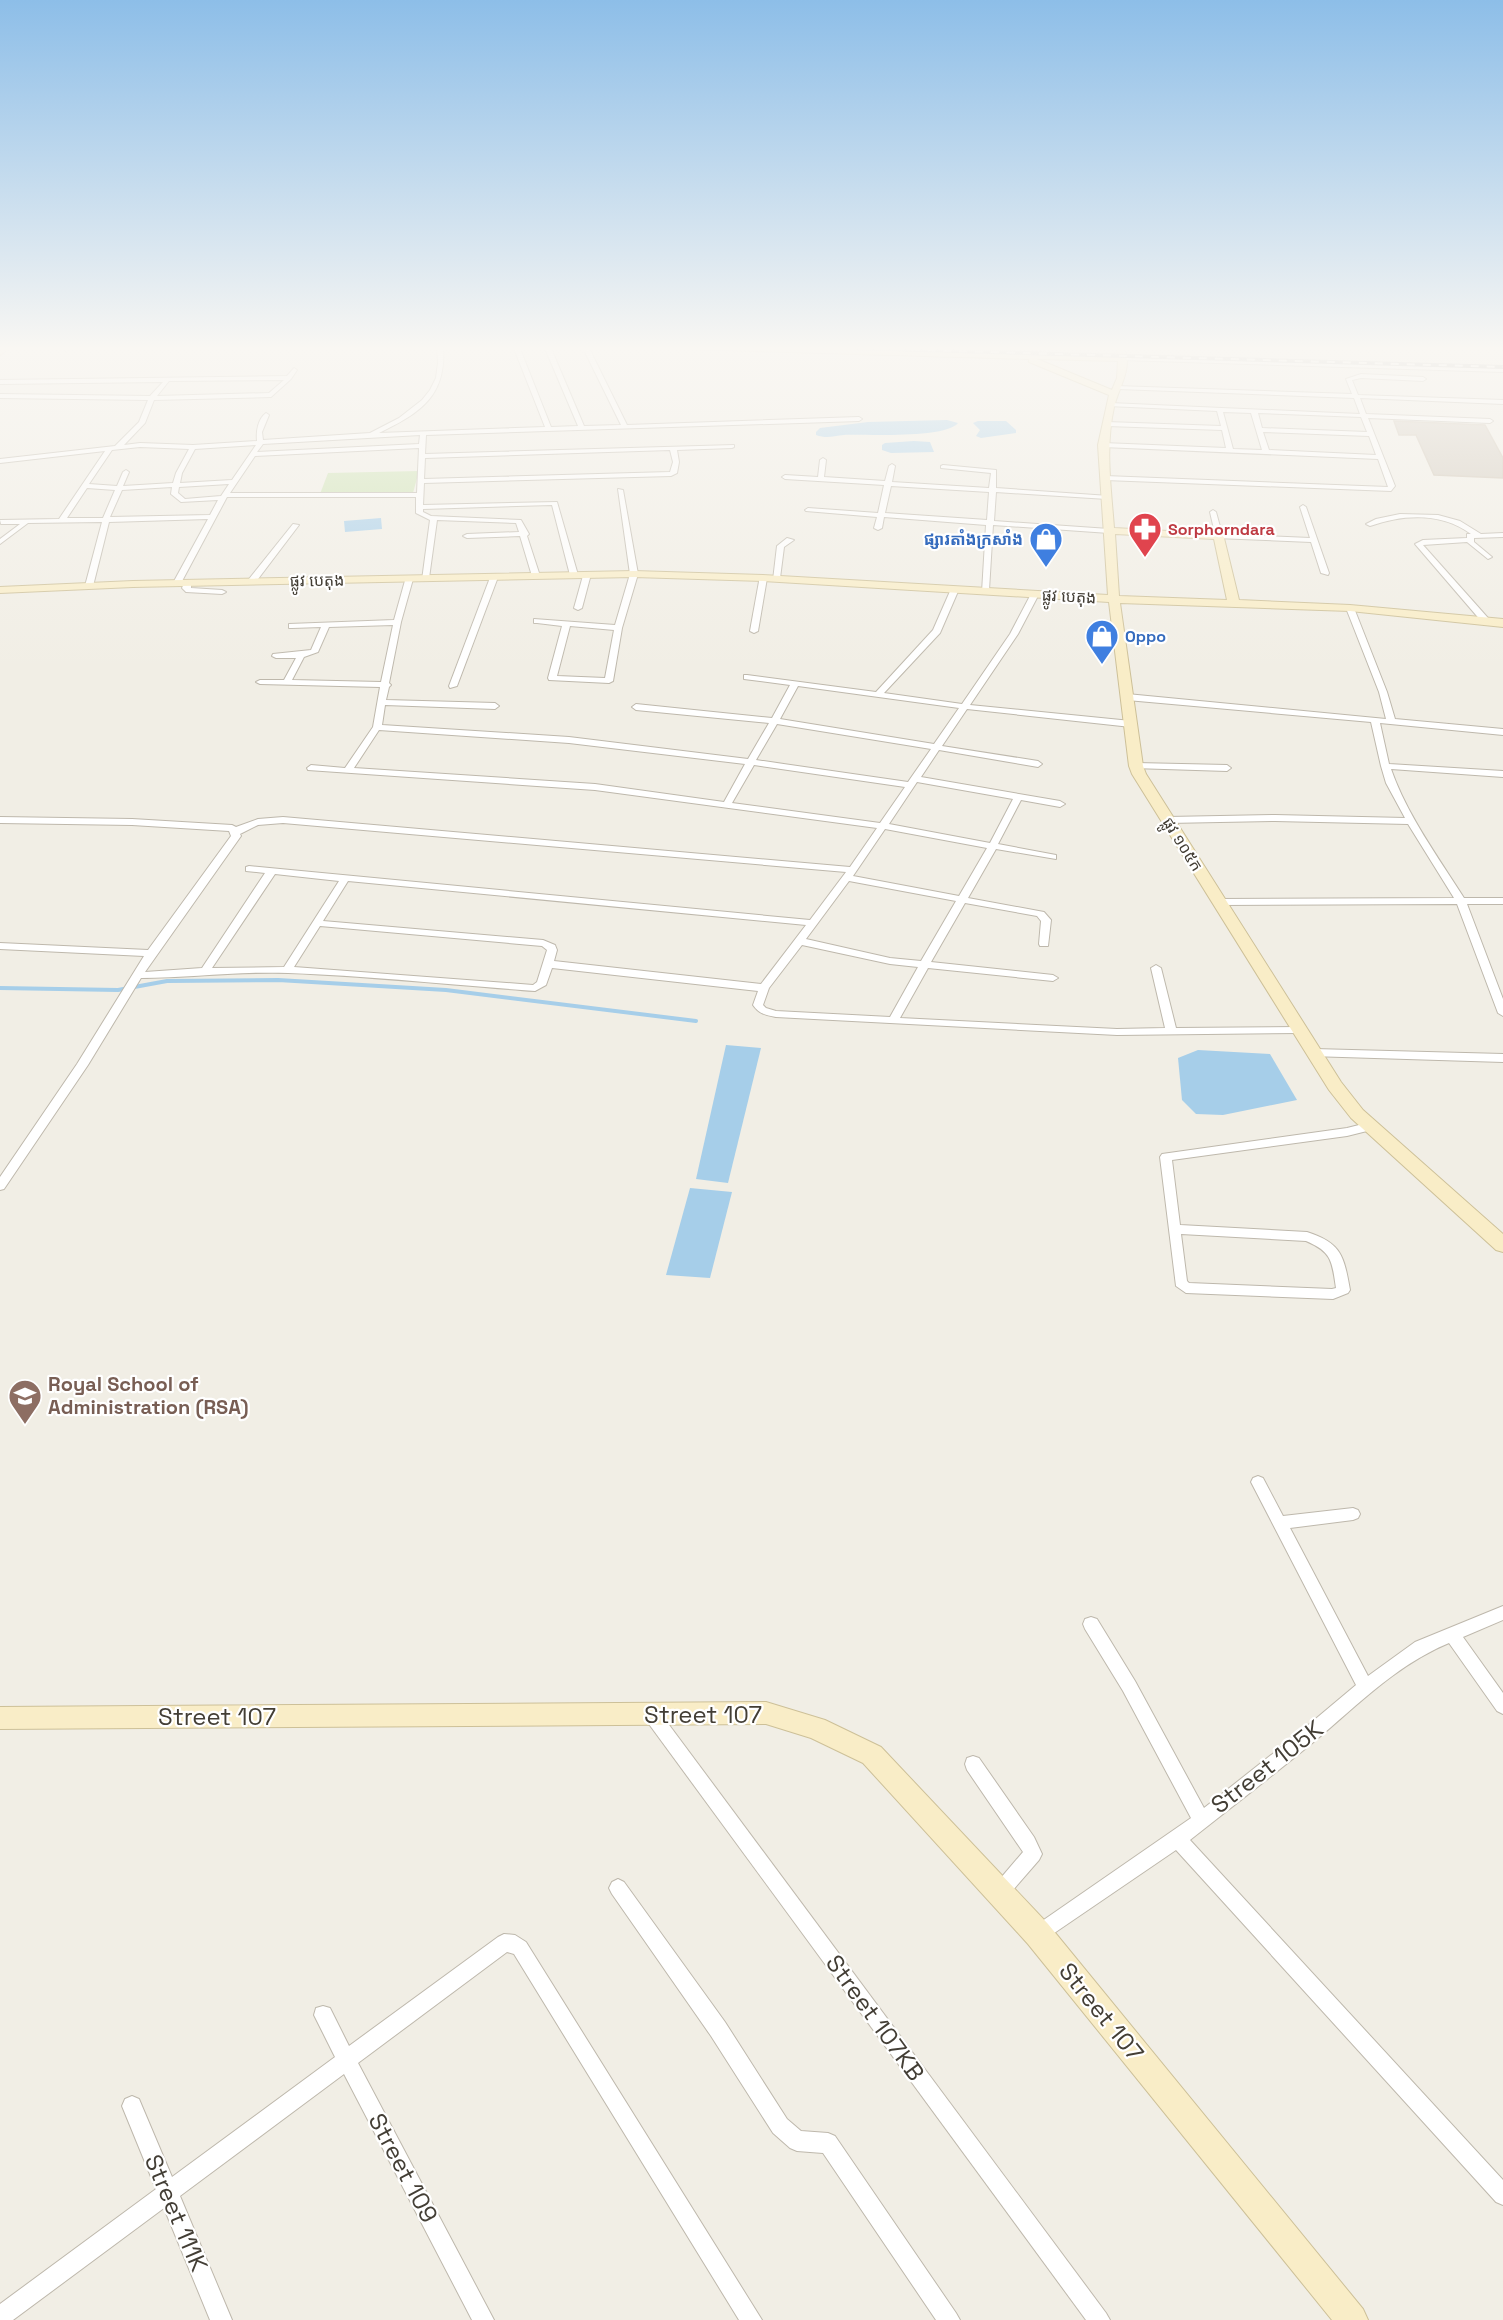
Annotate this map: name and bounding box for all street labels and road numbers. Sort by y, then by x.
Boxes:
street label: ផ្លូវ បេតុង [290,570,345,595]
street label: ផ្លូវ បេតុង [1041,585,1097,612]
street label: ផ្លូវ ១០៥ក [1155,813,1207,877]
street label: Street 107 [644,1699,762,1730]
street label: Street 107 [158,1701,276,1732]
street label: Street 105K [1204,1713,1329,1820]
street label: Street 107KB [819,1949,932,2087]
street label: Street 107 [1052,1956,1151,2067]
street label: Street 109 [362,2108,445,2228]
street label: Street 111K [138,2150,215,2276]

